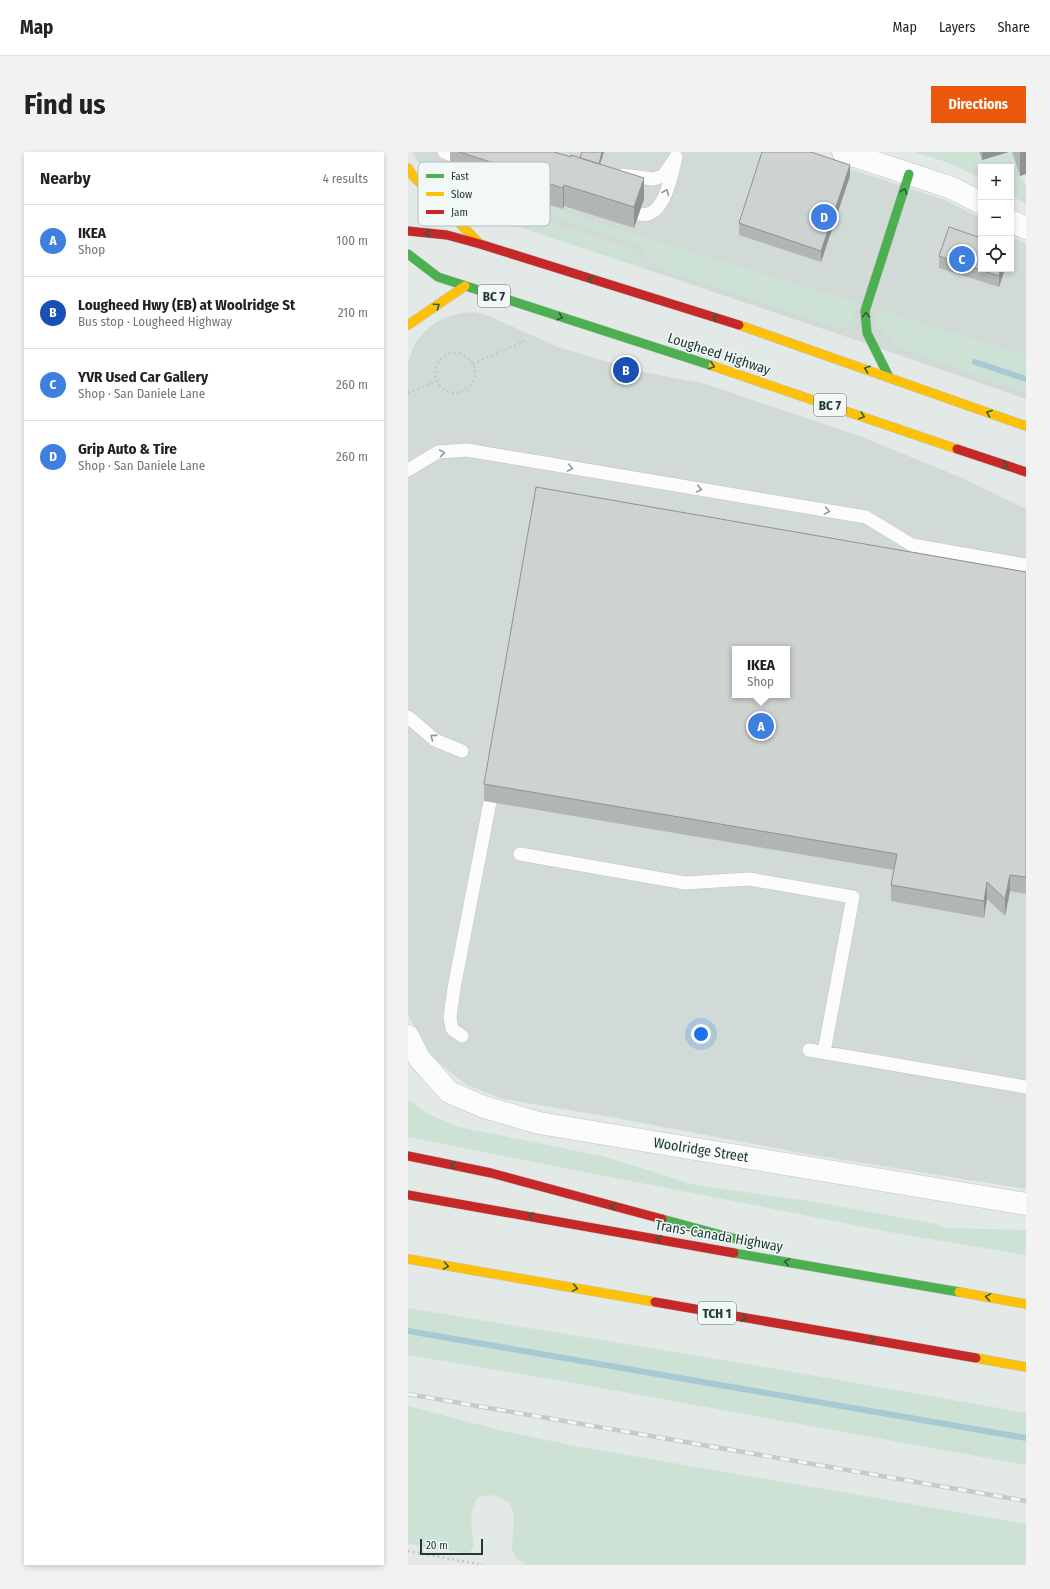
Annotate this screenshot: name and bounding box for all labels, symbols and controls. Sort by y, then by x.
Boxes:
text: Map [20,16,53,39]
text: Map [893,19,917,36]
text: Layers [939,19,975,36]
text: Share [997,19,1030,36]
button: Directions [931,86,1026,123]
text: Find us [24,88,106,121]
legend [418,162,550,226]
map controls [978,164,1014,272]
button: + [978,164,1014,200]
text: Nearby [40,168,91,189]
text: Fast [451,170,469,183]
text: 4 results [322,171,368,186]
text: Slow [451,188,472,201]
one-way arrow [661,188,669,195]
one-way arrow [899,188,908,195]
button: − [978,200,1014,236]
pin: D [811,202,837,232]
text: Jam [451,206,468,219]
text: IKEA [78,224,106,242]
one-way arrow [425,229,431,238]
text: A [49,233,57,248]
text: 100 m [336,233,368,248]
button: locate [978,236,1014,272]
text: Shop [78,242,105,257]
pin: C [949,244,975,274]
one-way arrow [588,275,595,284]
road number: BC 7 [478,285,510,307]
text: Lougheed Hwy (EB) at Woolridge St [78,296,295,314]
one-way arrow [433,303,440,311]
text: B [49,305,57,320]
text: 210 m [338,305,368,320]
one-way arrow [556,312,563,321]
one-way arrow [862,312,870,318]
text: Bus stop · Lougheed Highway [78,314,232,329]
one-way arrow [712,314,719,322]
street label: Lougheed Highway [665,329,773,379]
pin: B [613,355,639,385]
one-way arrow [708,361,715,370]
one-way arrow [863,365,870,374]
text: YVR Used Car Gallery [78,368,208,386]
text: C [50,377,56,392]
text: 260 m [336,377,368,392]
text: Shop · San Daniele Lane [78,386,205,401]
road number: BC 7 [814,394,846,416]
one-way arrow [986,409,993,417]
one-way arrow [858,411,865,420]
text: Grip Auto & Tire [78,440,177,458]
text: D [49,449,57,464]
text: 260 m [336,449,368,464]
one-way arrow [439,449,445,458]
text: Shop · San Daniele Lane [78,458,205,473]
one-way arrow [1002,460,1009,469]
one-way arrow [567,463,574,472]
one-way arrow [696,484,702,493]
one-way arrow [824,506,830,515]
popup [732,646,790,698]
text: IKEA [747,656,775,674]
text: Shop [747,674,774,689]
pin: A [748,711,774,741]
one-way arrow [430,735,437,742]
your location [691,1024,711,1044]
street label: Woolridge Street [652,1134,750,1166]
one-way arrow [450,1162,456,1170]
one-way arrow [610,1202,617,1211]
one-way arrow [528,1213,534,1221]
street label: Trans-Canada Highway [654,1216,785,1256]
one-way arrow [656,1235,662,1244]
one-way arrow [784,1258,790,1267]
one-way arrow [443,1261,450,1270]
one-way arrow [571,1283,578,1292]
one-way arrow [984,1293,991,1302]
road number: TCH 1 [698,1302,736,1324]
one-way arrow [741,1313,747,1321]
one-way arrow [869,1335,875,1344]
scale bar [420,1537,483,1556]
text: 20 m [426,1539,448,1552]

